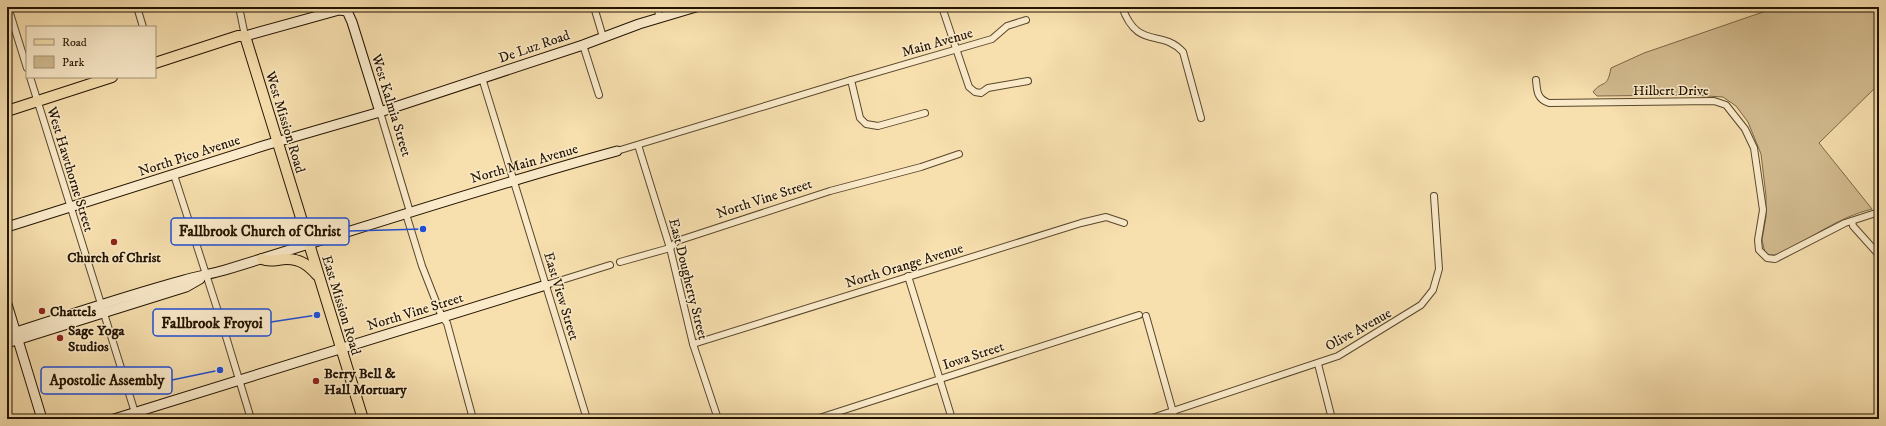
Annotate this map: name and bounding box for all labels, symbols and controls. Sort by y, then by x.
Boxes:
street label: Main Avenue [900,24,975,62]
legend [26,26,156,78]
street label: De Luz Road [496,26,572,68]
text: Road [62,35,87,50]
street label: West Kalmia Street [367,51,415,159]
text: Park [62,55,84,70]
street label: West Mission Road [261,68,309,175]
street label: Hilbert Drive [1633,82,1709,100]
street label: West Hawthorne Street [42,104,98,234]
street label: North Pico Avenue [136,131,243,181]
street label: North Main Avenue [468,140,580,188]
street label: North Vine Street [714,175,815,223]
street label: East Dougherty Street [664,217,712,342]
callout: Fallbrook Church of Christ [171,218,349,245]
text: Fallbrook Church of Christ [179,222,341,241]
marker: Church of Christ [109,237,119,247]
street label: North Orange Avenue [843,239,966,292]
place label: Church of Christ [67,249,161,267]
street label: East View Street [539,250,583,343]
street label: East Mission Road [317,253,365,357]
street label: North Vine Street [365,289,466,335]
place label: Chattels [50,303,97,321]
street label: Olive Avenue [1322,304,1395,355]
marker: Chattels [37,306,47,316]
callout: Fallbrook Froyoi [153,309,271,336]
text: Fallbrook Froyoi [161,314,263,333]
place label: Sage Yoga Studios [68,322,125,356]
marker: Sage Yoga Studios [55,333,65,343]
street label: Iowa Street [940,337,1007,374]
place label: Berry Bell & Hall Mortuary [324,365,407,399]
callout: Apostolic Assembly [41,367,172,394]
text: Apostolic Assembly [49,371,165,390]
marker: Berry Bell & Hall Mortuary [311,376,321,386]

